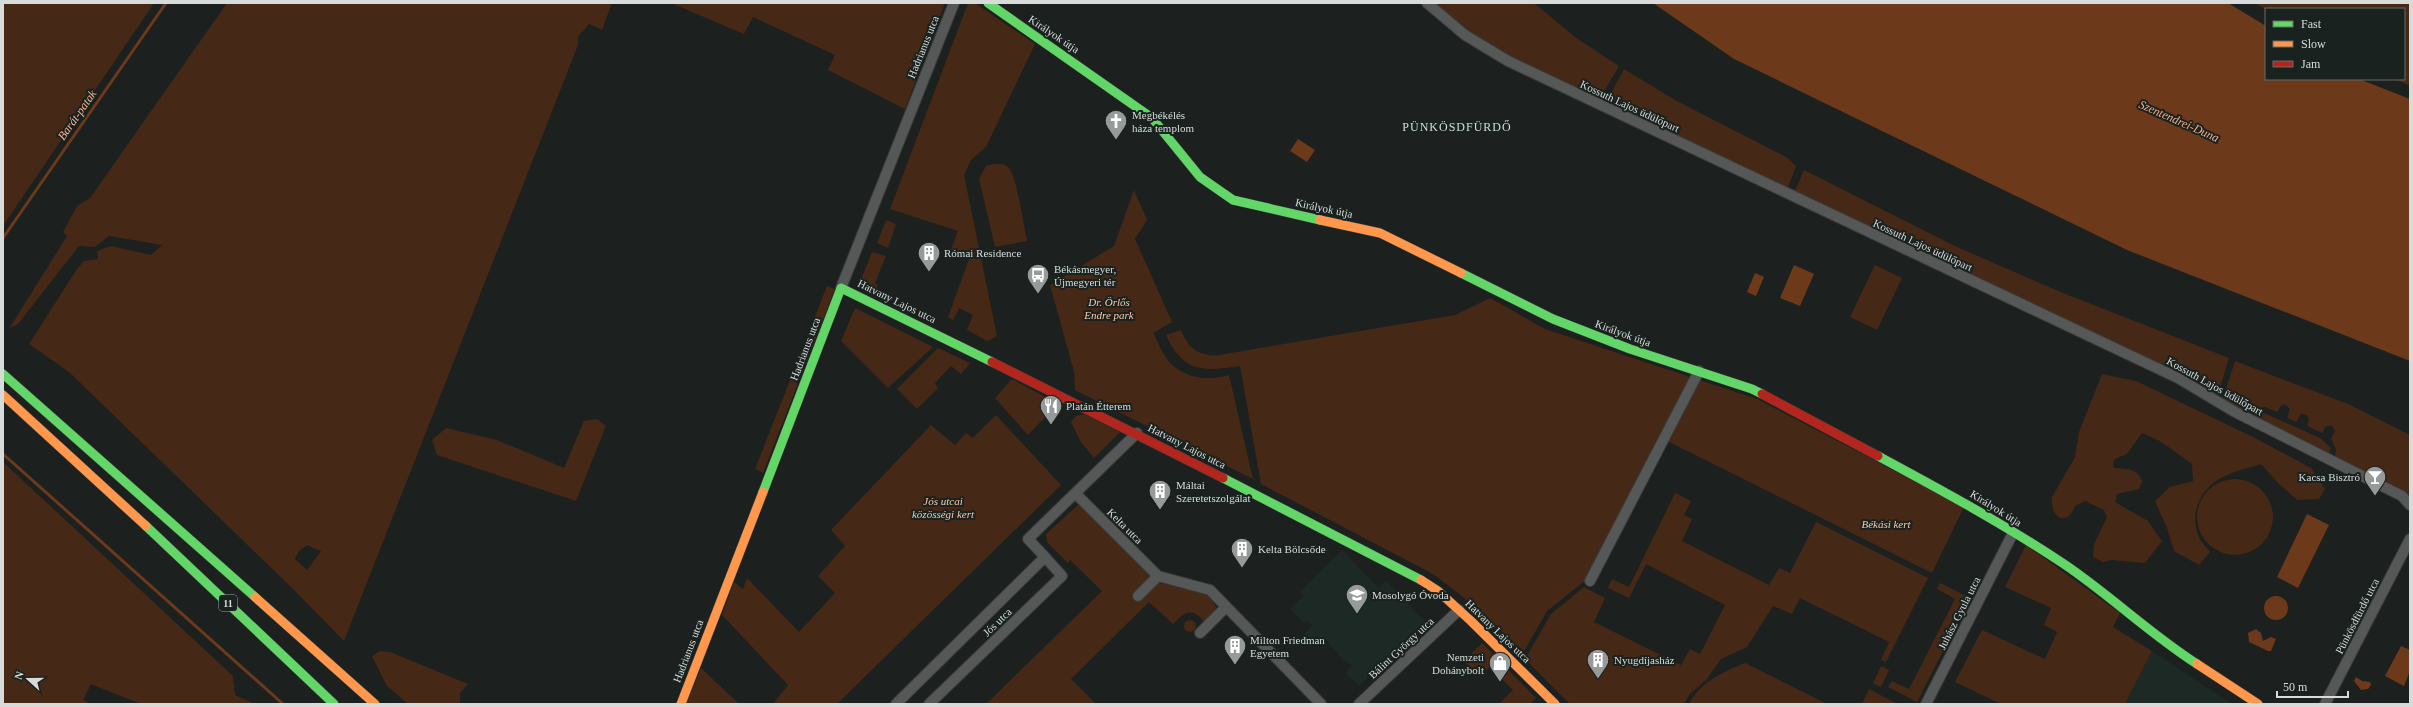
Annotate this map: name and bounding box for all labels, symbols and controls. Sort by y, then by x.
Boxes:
legend [2265,8,2405,80]
street label: Királyok útja [1026,13,1082,55]
street label: Hadrianus utca [905,14,941,80]
text: Fast [2301,17,2322,31]
text: Slow [2301,37,2326,51]
text: Jam [2301,57,2321,71]
street label: Kossuth Lajos üdülőpart [1578,78,1682,134]
water label: Barát-patak [55,87,100,143]
water label: Szentendrei-Duna [2137,97,2221,145]
church icon: Megbékélés háza templom [1103,108,1129,141]
place label: Megbékélés háza templom [1132,109,1194,134]
district label: PÜNKÖSDFÜRDŐ [1402,120,1512,134]
street label: Királyok útja [1294,196,1354,220]
street label: Kossuth Lajos üdülőpart [1871,217,1975,273]
building icon: Római Residence [916,240,942,273]
place label: Római Residence [944,247,1021,259]
bus stop icon: Békásmegyer, Újmegyeri tér [1025,262,1051,295]
place label: Békásmegyer, Újmegyeri tér [1054,263,1116,288]
street label: Hatvany Lajos utca [856,277,938,325]
park label: Dr. Örlős Endre park [1083,296,1135,321]
street label: Hadrianus utca [788,316,823,382]
street label: Királyok útja [1594,317,1653,349]
street label: Kossuth Lajos üdülőpart [2165,355,2265,417]
restaurant icon: Platán Étterem [1038,393,1064,426]
place label: Platán Étterem [1066,400,1132,412]
street label: Hatvany Lajos utca [1146,421,1228,471]
bar icon: Kacsa Bisztró [2362,464,2388,497]
place label: Kacsa Bisztró [2299,471,2360,483]
building icon: Máltai Szeretetszolgálat [1147,478,1173,511]
place label: Máltai Szeretetszolgálat [1176,479,1251,504]
street label: Királyok útja [1968,487,2024,529]
park label: Jós utcai közösségi kert [912,495,975,520]
street label: Kelta utca [1105,506,1145,546]
park label: Békási kert [1861,518,1912,530]
building icon: Kelta Bölcsőde [1229,536,1255,569]
place label: Kelta Bölcsőde [1258,543,1326,555]
street label: Juhász Gyula utca [1935,575,1983,651]
street label: Pünkösdfürdő utca [2333,576,2381,656]
school or university icon: Mosolygó Óvoda [1344,582,1370,615]
place label: Mosolygó Óvoda [1372,589,1449,601]
road number: 11 [219,595,237,611]
street label: Hatvany Lajos utca [1463,597,1533,665]
street label: Jós utca [980,605,1014,639]
street label: Bálint György utca [1366,615,1436,681]
street label: Hadrianus utca [671,618,706,684]
building icon: Milton Friedman Egyetem [1222,633,1248,666]
place label: Milton Friedman Egyetem [1250,634,1325,659]
building icon: Nyugdíjasház [1585,647,1611,680]
shop icon: Nemzeti Dohánybolt [1487,650,1513,683]
place label: Nemzeti Dohánybolt [1432,651,1484,676]
place label: Nyugdíjasház [1614,654,1675,666]
north arrow [8,659,48,699]
text: N [12,670,26,681]
scale bar [2277,673,2348,699]
text: 50 m [2283,680,2308,694]

